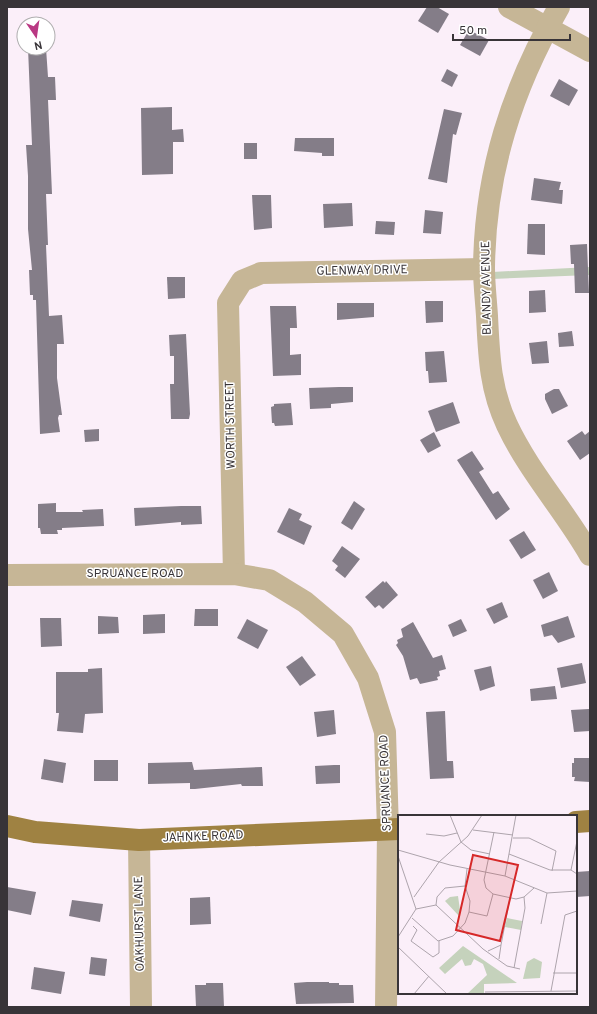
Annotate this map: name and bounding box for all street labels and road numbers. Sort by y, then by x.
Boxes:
street label: BLANDY AVENUE [478,241,496,335]
street label: GLENWAY DRIVE [316,262,408,280]
street label: WORTH STREET [222,381,240,469]
street label: SPRUANCE ROAD [87,566,183,582]
street label: SPRUANCE ROAD [376,734,396,832]
street label: JAHNKE ROAD [162,828,244,846]
street label: OAKHURST LANE [131,876,149,972]

